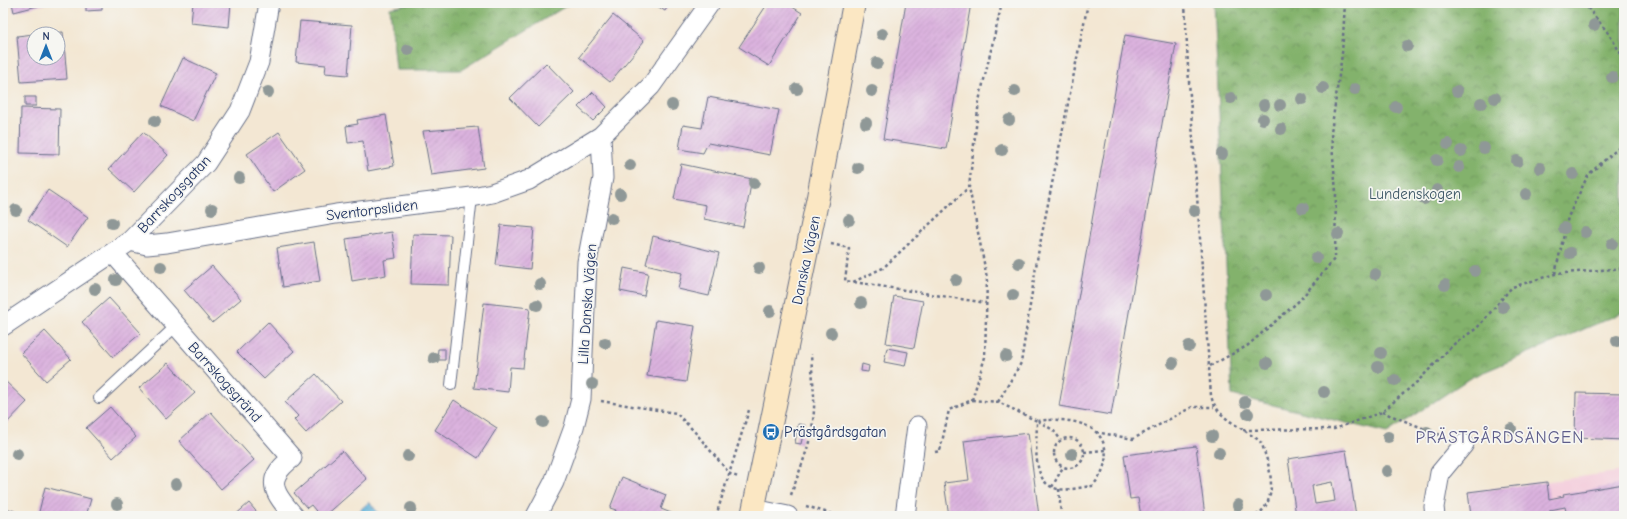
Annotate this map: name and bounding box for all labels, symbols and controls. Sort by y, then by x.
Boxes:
north arrow [26,26,66,66]
text: N [42,30,50,43]
street label: Barrskogsgatan [133,151,215,237]
park label: Lundenskogen [1369,185,1461,203]
street label: Sventorpsliden [325,195,419,225]
street label: Danska Vägen [788,214,824,306]
street label: Lilla Danska Vägen [574,243,600,365]
street label: Barrskogsgränd [184,338,266,426]
bus stop icon: Prästgårdsgatan [761,422,781,442]
place label: Prästgårdsgatan [784,423,887,441]
district label: PRÄSTGÅRDSÄNGEN [1416,426,1584,447]

